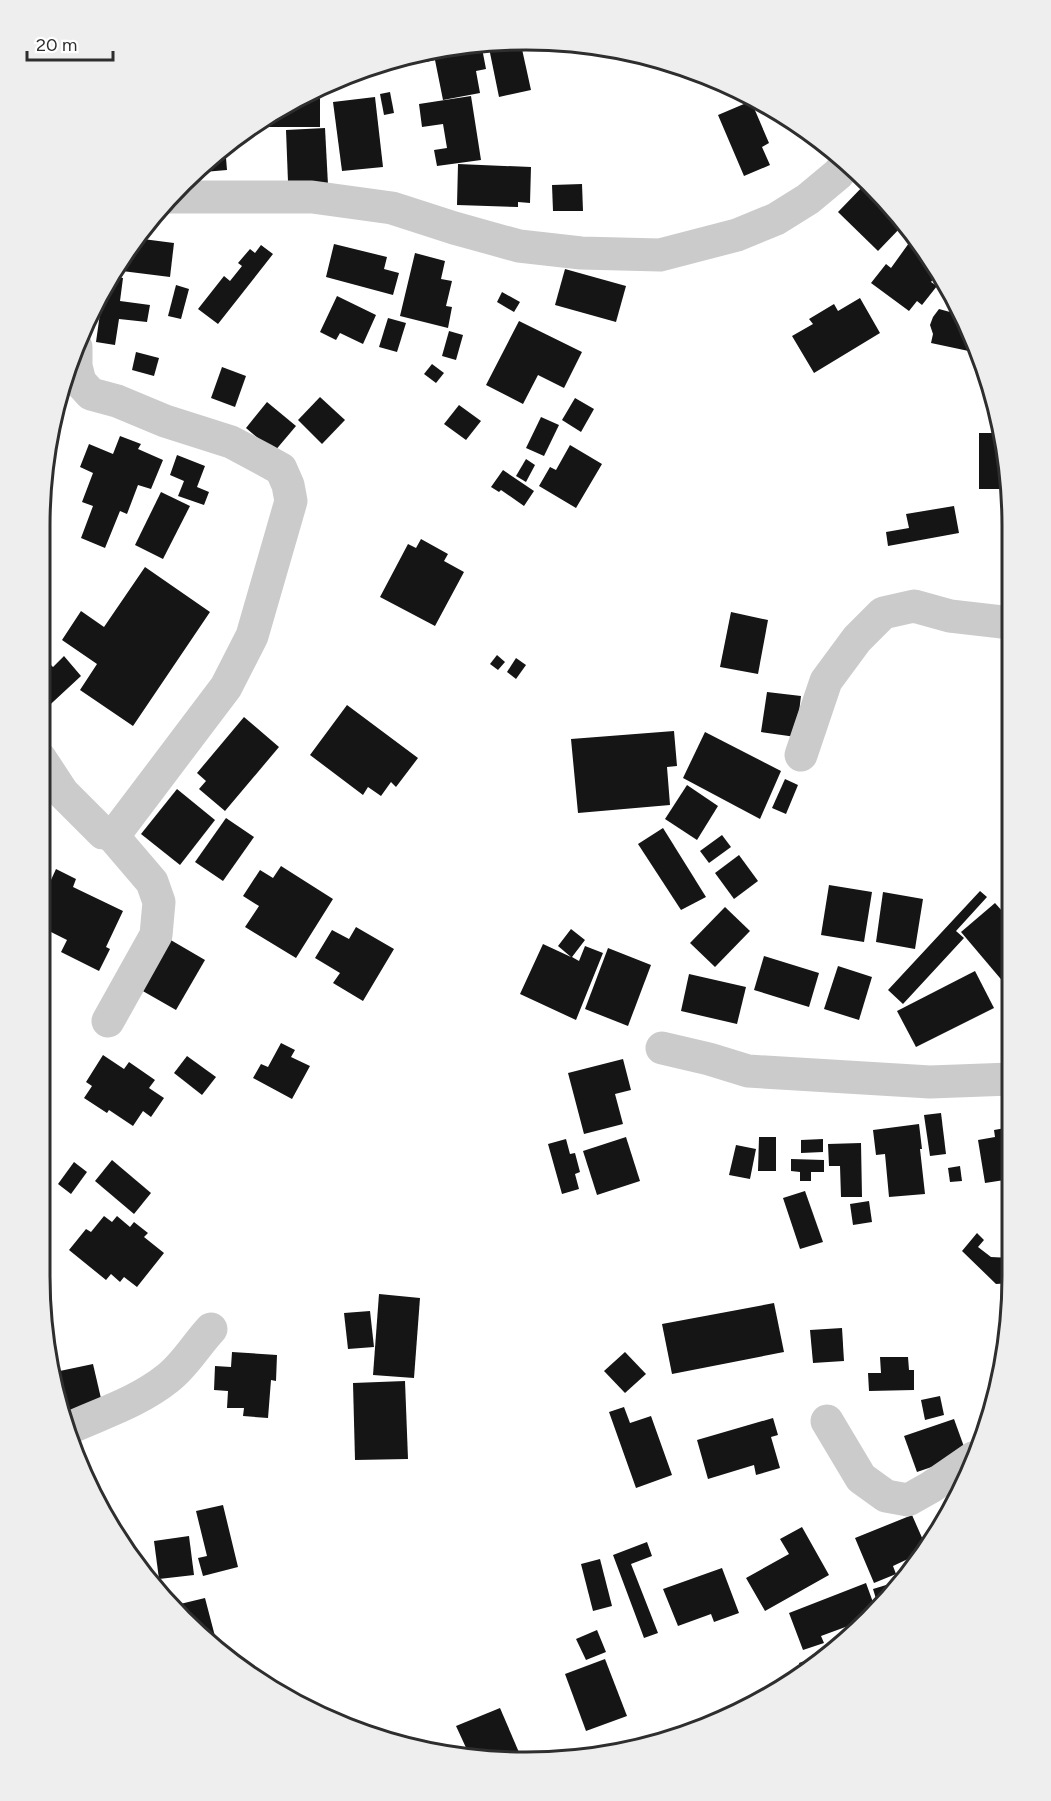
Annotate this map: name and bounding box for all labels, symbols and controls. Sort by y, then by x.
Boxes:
scale bar [27,24,112,62]
text: 20 m [36,34,77,56]

